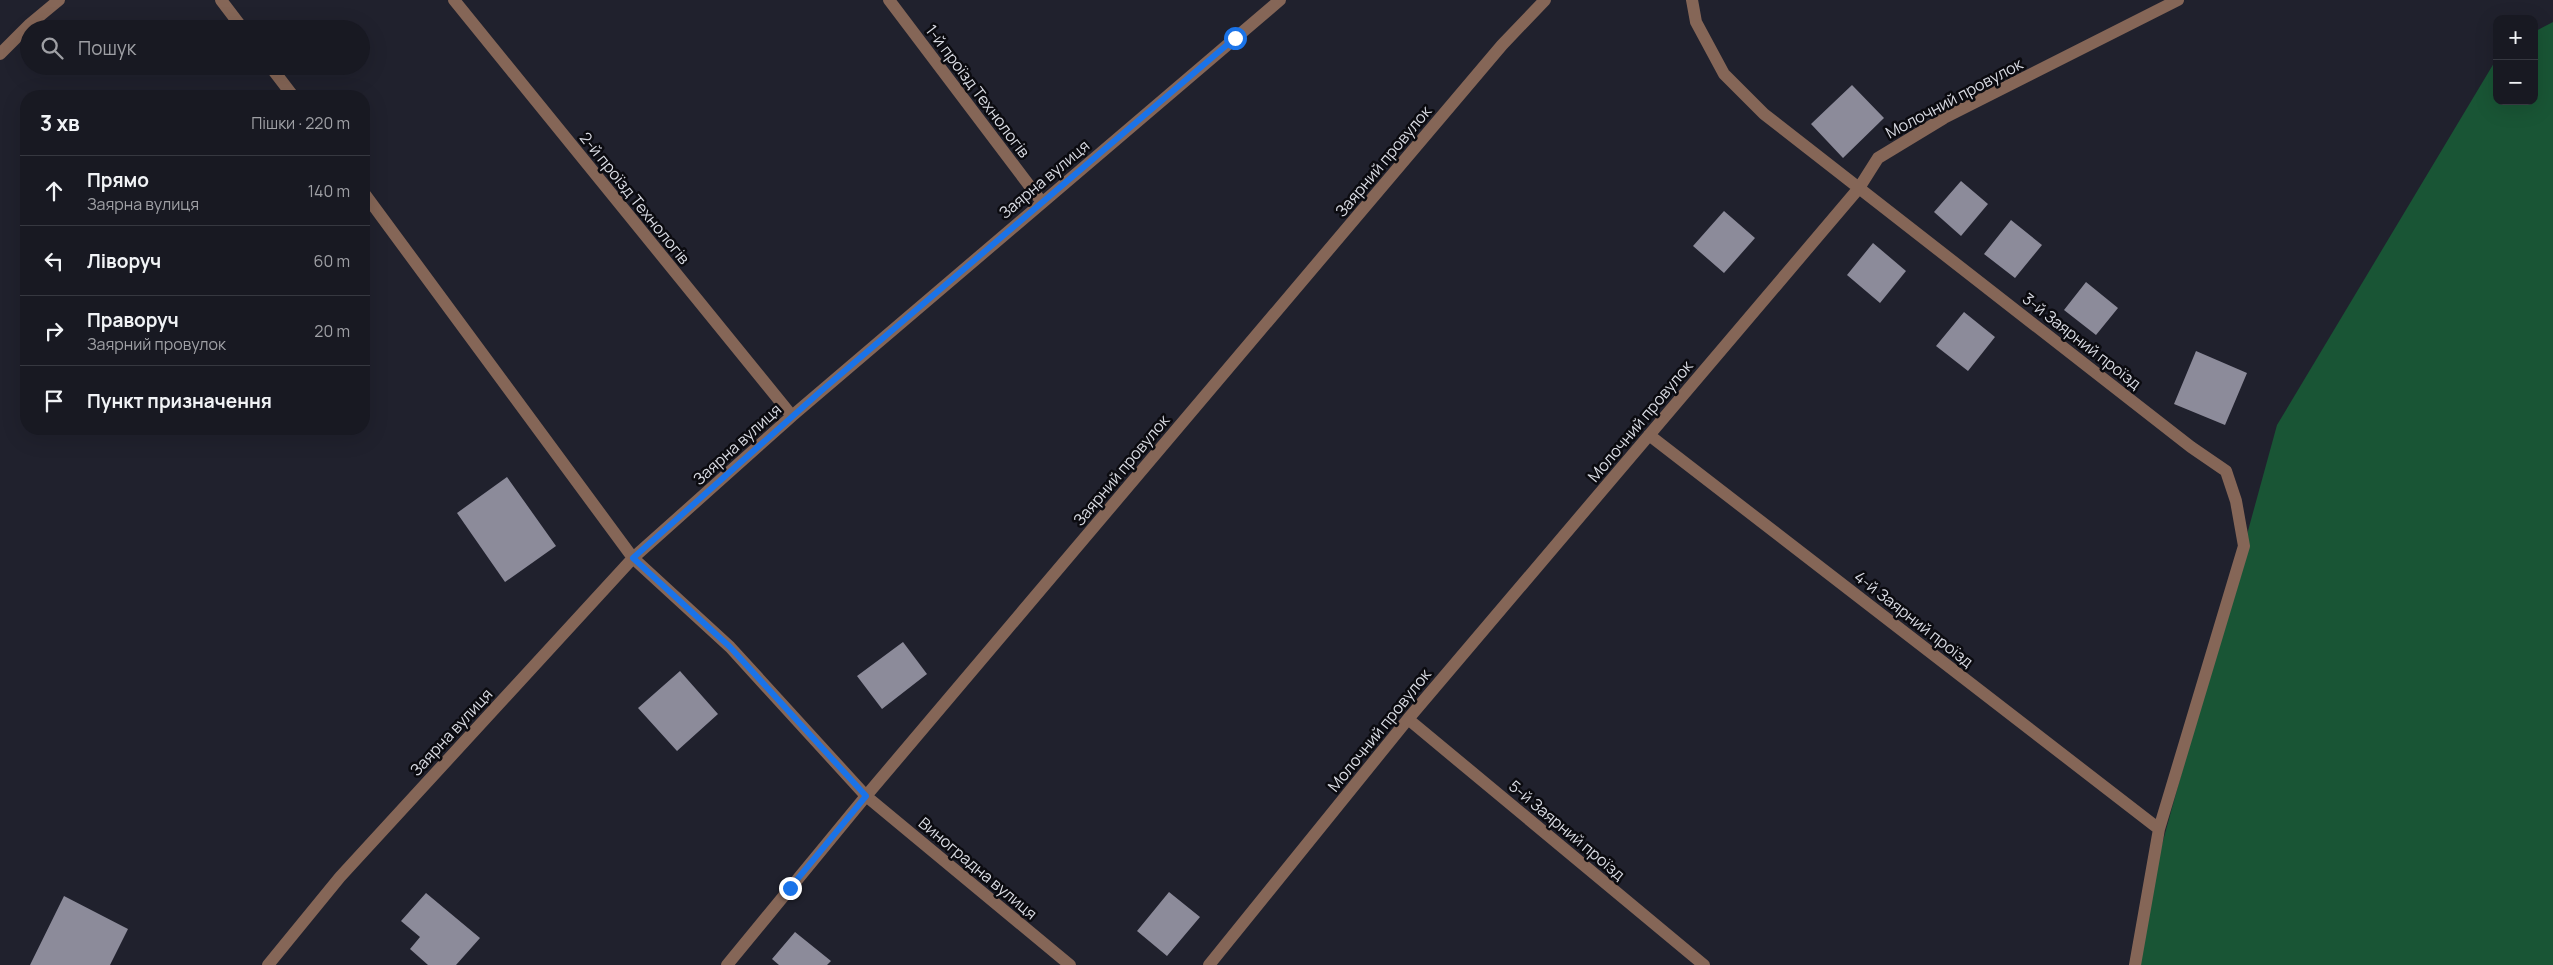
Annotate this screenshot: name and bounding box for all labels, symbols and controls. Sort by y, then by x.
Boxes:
map controls [2493,15,2538,105]
button: + [2493,15,2538,60]
search box [20,20,370,75]
street label: 1-й проїзд Технологів [921,20,1036,162]
route start [1224,27,1247,50]
icon: search [38,34,66,62]
text: Пошук [78,35,136,61]
street label: Молочний провулок [1882,52,2027,144]
button: − [2493,60,2538,105]
street label: Заярний провулок [1330,100,1437,221]
text: 3 хв [40,109,80,137]
text: Пішки · 220 m [251,112,350,134]
street label: 2-й проїзд Технологів [575,127,695,269]
street label: Заярна вулиця [994,135,1094,223]
text: Прямо [87,167,149,193]
icon: ahead [40,177,68,205]
text: 140 m [308,180,350,202]
text: Заярна вулиця [87,193,199,215]
icon: left [40,247,68,275]
text: Ліворуч [87,248,161,274]
text: 60 m [314,250,350,272]
street label: 3-й Заярний проїзд [2018,288,2146,395]
text: Праворуч [87,307,179,333]
icon: right [40,317,68,345]
text: 20 m [314,320,350,342]
text: Заярний провулок [87,333,226,355]
street label: Молочний провулок [1583,355,1698,486]
icon: arrive [40,387,68,415]
text: Пункт призначення [87,388,272,414]
street label: Заярна вулиця [688,398,786,490]
street label: Заярний провулок [1068,409,1175,530]
street label: 4-й Заярний проїзд [1850,566,1978,673]
street label: Молочний провулок [1322,663,1436,796]
street label: Заярна вулиця [405,684,497,780]
street label: 5-й Заярний проїзд [1504,775,1630,885]
street label: Виноградна вулиця [914,812,1042,924]
route end [779,877,802,900]

